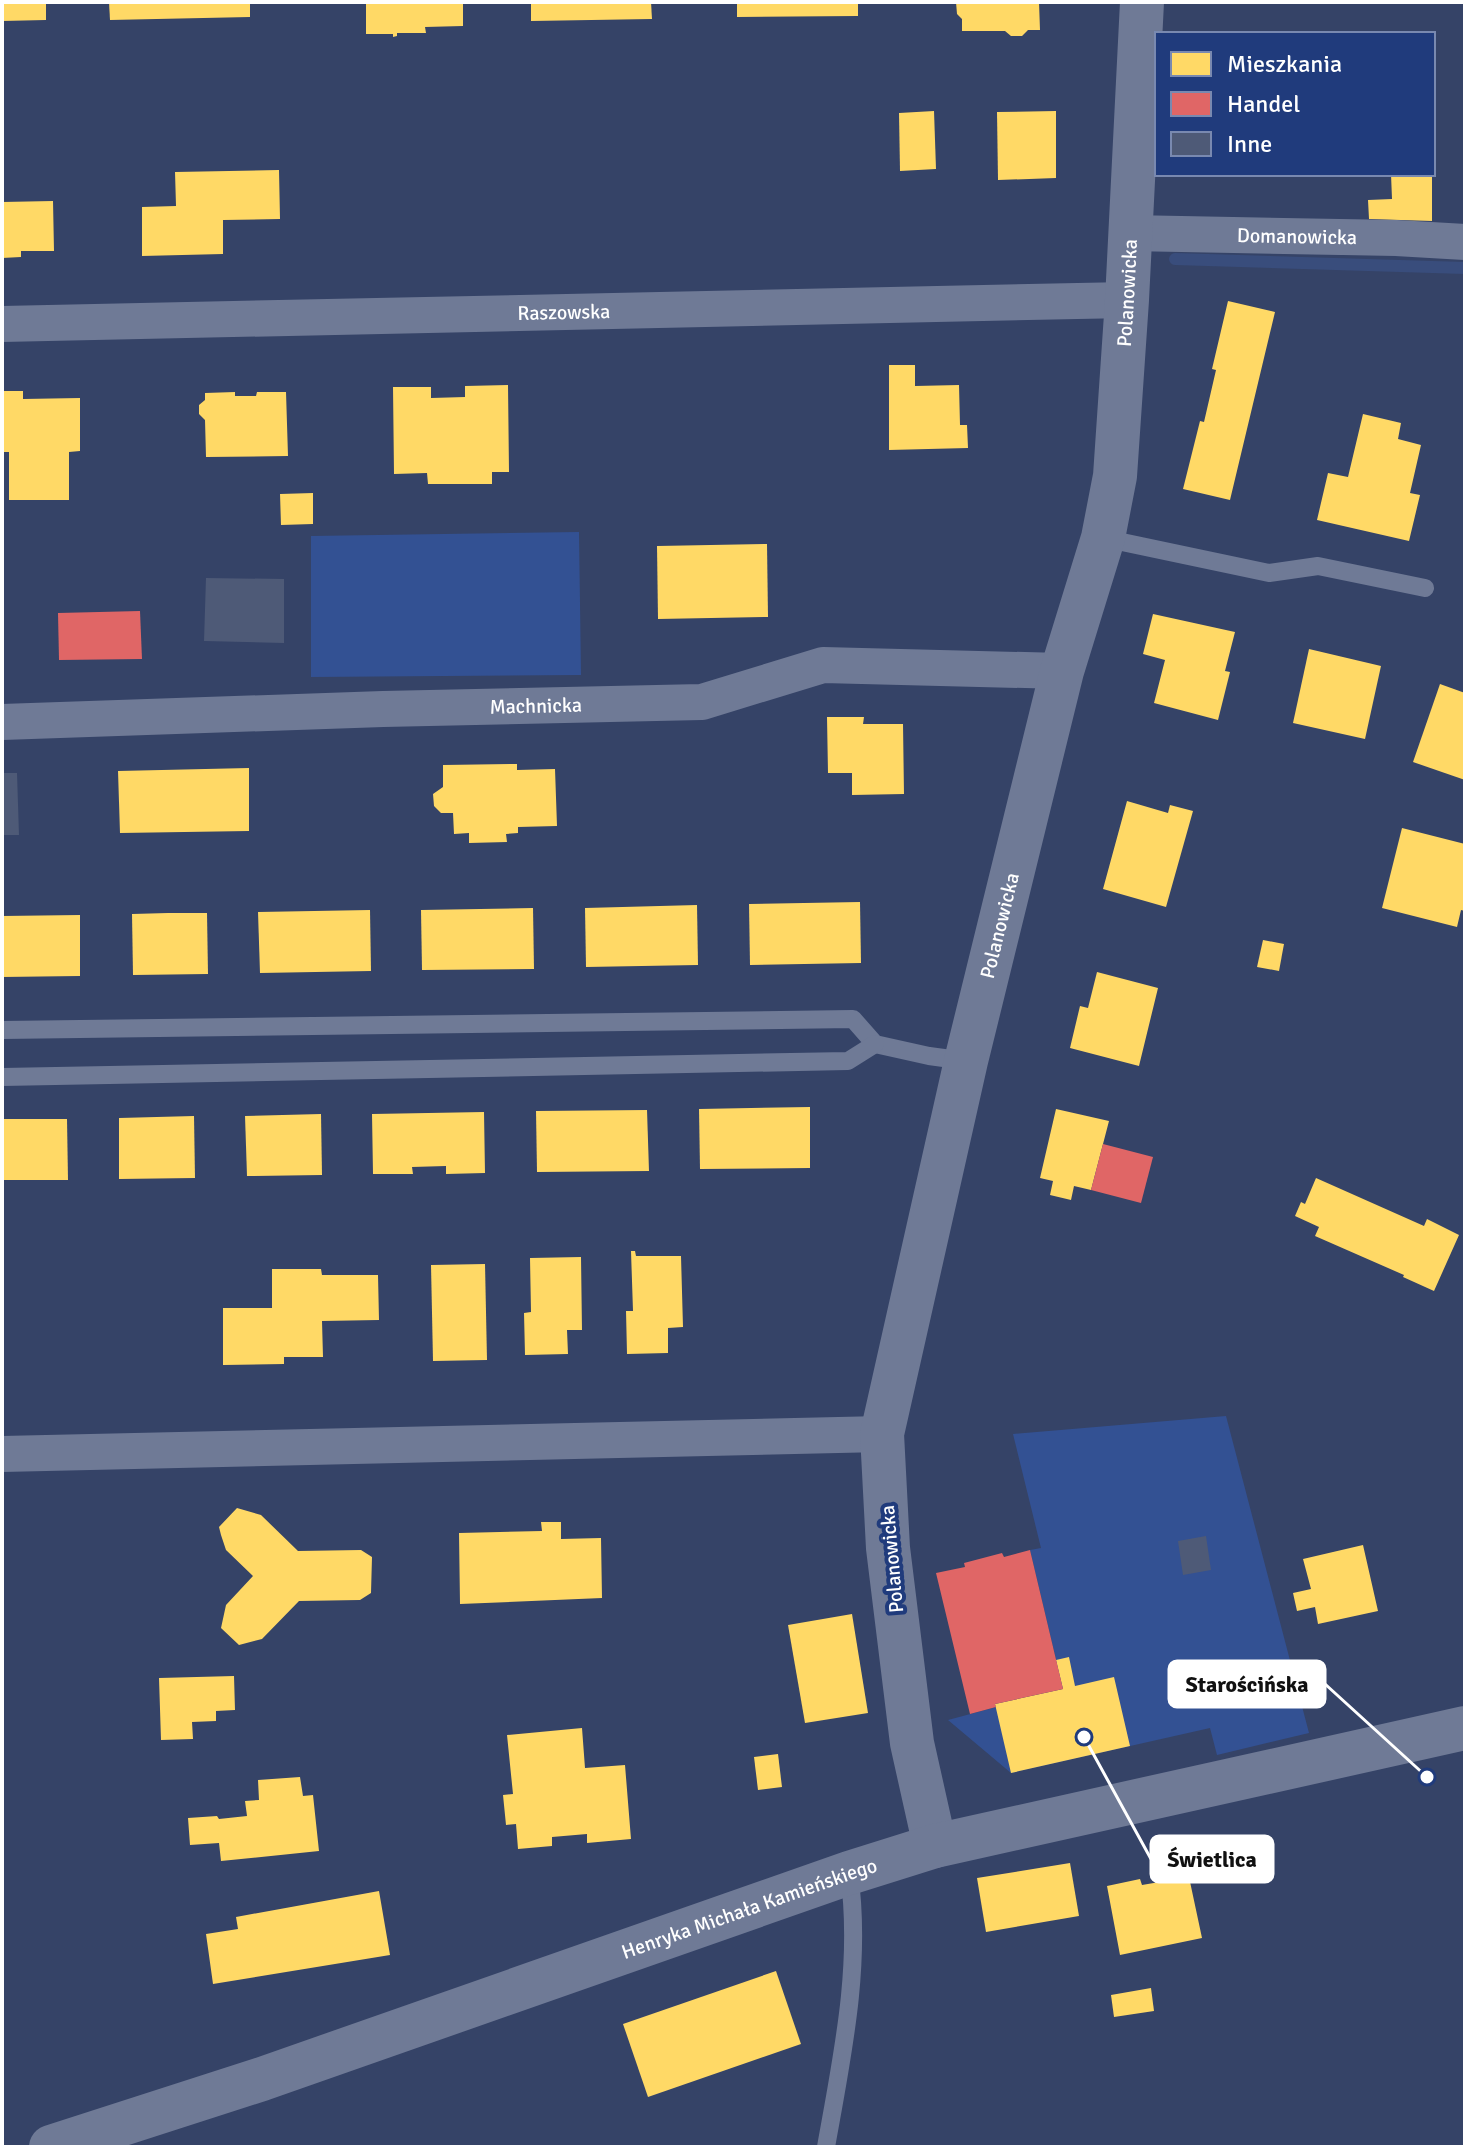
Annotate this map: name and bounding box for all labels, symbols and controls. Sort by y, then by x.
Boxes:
legend [1155,32,1435,176]
text: Mieszkania [1227,49,1342,79]
text: Handel [1227,89,1300,119]
text: Inne [1227,129,1272,159]
street label: Domanowicka [1237,223,1357,250]
street label: Polanowicka [1111,238,1143,348]
street label: Raszowska [517,299,611,326]
street label: Machnicka [489,692,582,719]
street label: Polanowicka [974,870,1024,981]
street label: Polanowicka [875,1504,909,1614]
callout: Starościńska [1169,1661,1325,1707]
text: Starościńska [1185,1671,1309,1698]
callout: Świetlica [1151,1836,1273,1882]
text: Świetlica [1167,1846,1257,1873]
street label: Henryka Michała Kamieńskiego [618,1852,880,1964]

